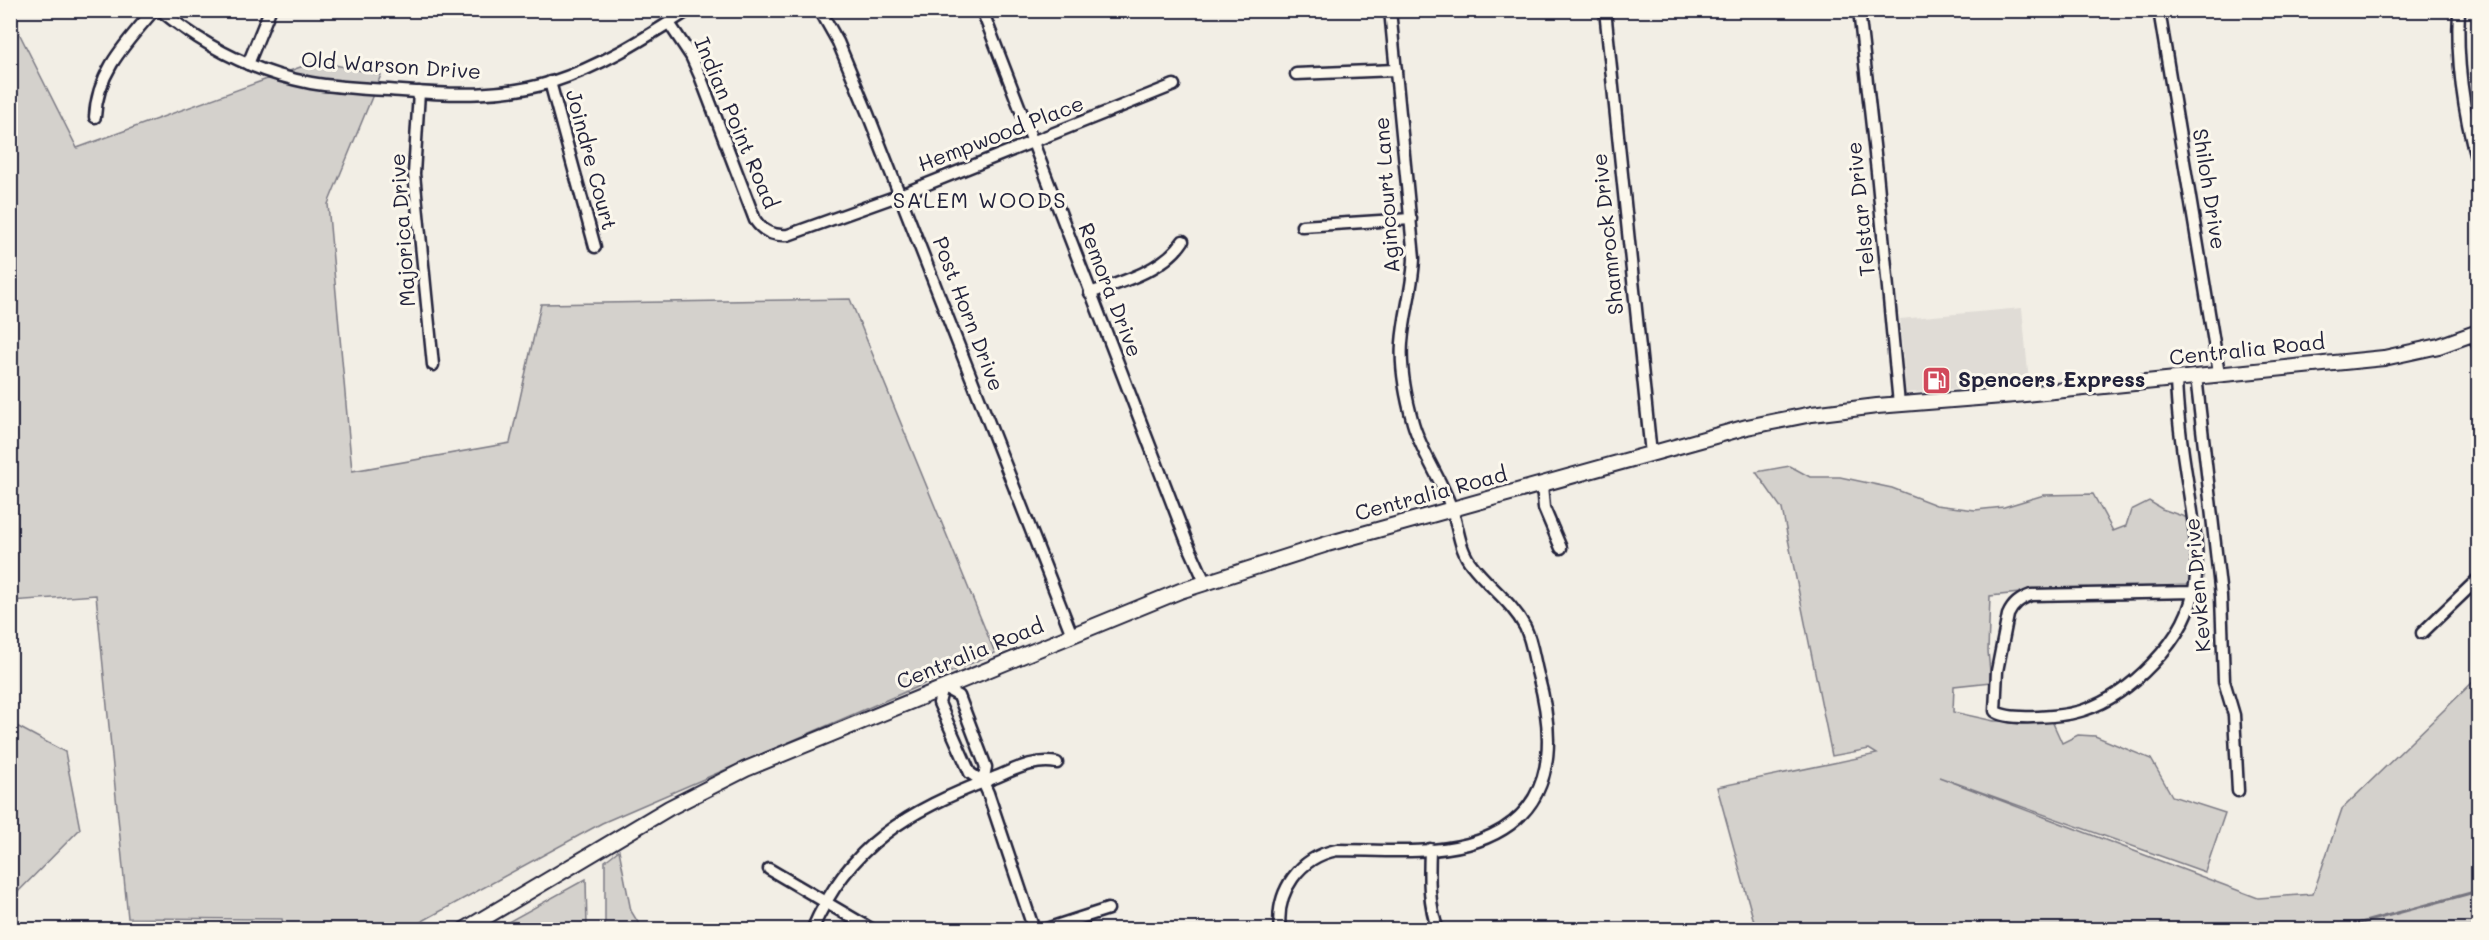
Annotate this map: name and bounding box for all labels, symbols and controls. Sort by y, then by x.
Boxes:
street label: Indian Point Road [689,33,786,212]
street label: Old Warson Drive [300,45,482,84]
street label: Joindre Court [561,86,624,233]
street label: Hempwood Place [914,89,1087,177]
street label: Agincourt Lane [1367,116,1404,274]
street label: Shiloh Drive [2188,126,2233,251]
street label: Telstar Drive [1839,140,1880,278]
street label: Majorica Drive [383,152,420,308]
street label: Shamrock Drive [1585,152,1628,316]
district label: SALEM WOODS [893,185,1067,214]
street label: Remora Drive [1073,219,1149,360]
street label: Post Horn Drive [928,232,1011,395]
street label: Centralia Road [2168,327,2326,370]
fuel station icon: Spencers Express [1921,364,1953,396]
place label: Spencers Express [1958,365,2145,392]
street label: Centralia Road [1352,459,1510,526]
street label: Kevken Drive [2177,517,2216,653]
street label: Centralia Road [892,611,1047,694]

